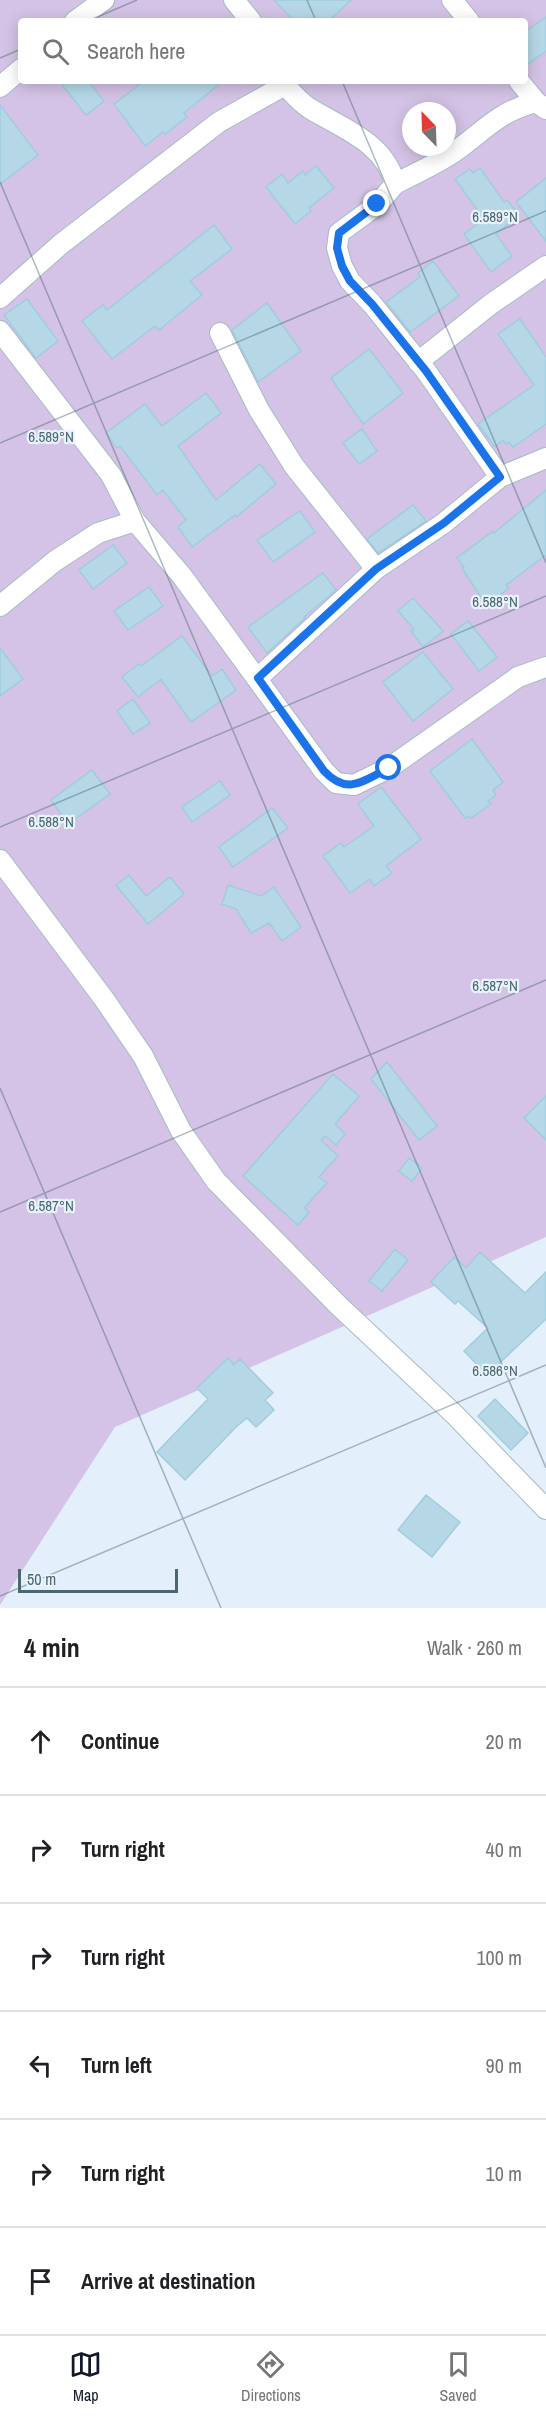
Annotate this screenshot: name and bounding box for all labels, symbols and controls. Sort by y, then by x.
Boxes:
search box [18,18,528,84]
icon: search [39,35,72,68]
text: Search here [87,36,185,66]
north arrow [402,102,456,156]
route end [363,190,389,216]
text: 6.589°N [472,206,518,227]
text: 6.589°N [28,426,74,447]
text: 6.588°N [472,591,518,612]
route start [375,754,401,780]
text: 6.588°N [28,811,74,832]
text: 6.587°N [472,975,518,996]
text: 6.587°N [28,1195,74,1216]
text: 6.586°N [472,1360,518,1381]
scale bar [18,1566,178,1594]
text: 50 m [27,1568,56,1590]
text: 4 min [24,1630,80,1665]
text: Walk · 260 m [427,1634,522,1661]
icon: ahead [24,1725,57,1758]
text: Continue [81,1726,159,1756]
text: 20 m [486,1728,522,1755]
icon: right [24,1833,57,1866]
text: Turn right [81,1834,165,1864]
text: 40 m [486,1836,522,1863]
icon: right [24,1941,57,1974]
text: Turn right [81,1942,165,1972]
text: 100 m [476,1944,522,1971]
icon: left [24,2049,57,2082]
text: Turn left [81,2050,152,2080]
text: 90 m [486,2052,522,2079]
icon: right [24,2157,57,2190]
text: Turn right [81,2158,165,2188]
text: 10 m [486,2160,522,2187]
icon: arrive [24,2265,57,2298]
text: Arrive at destination [81,2266,255,2296]
tab: Map [69,2348,102,2406]
tab: Directions [241,2348,301,2406]
tab: Saved [439,2348,477,2406]

